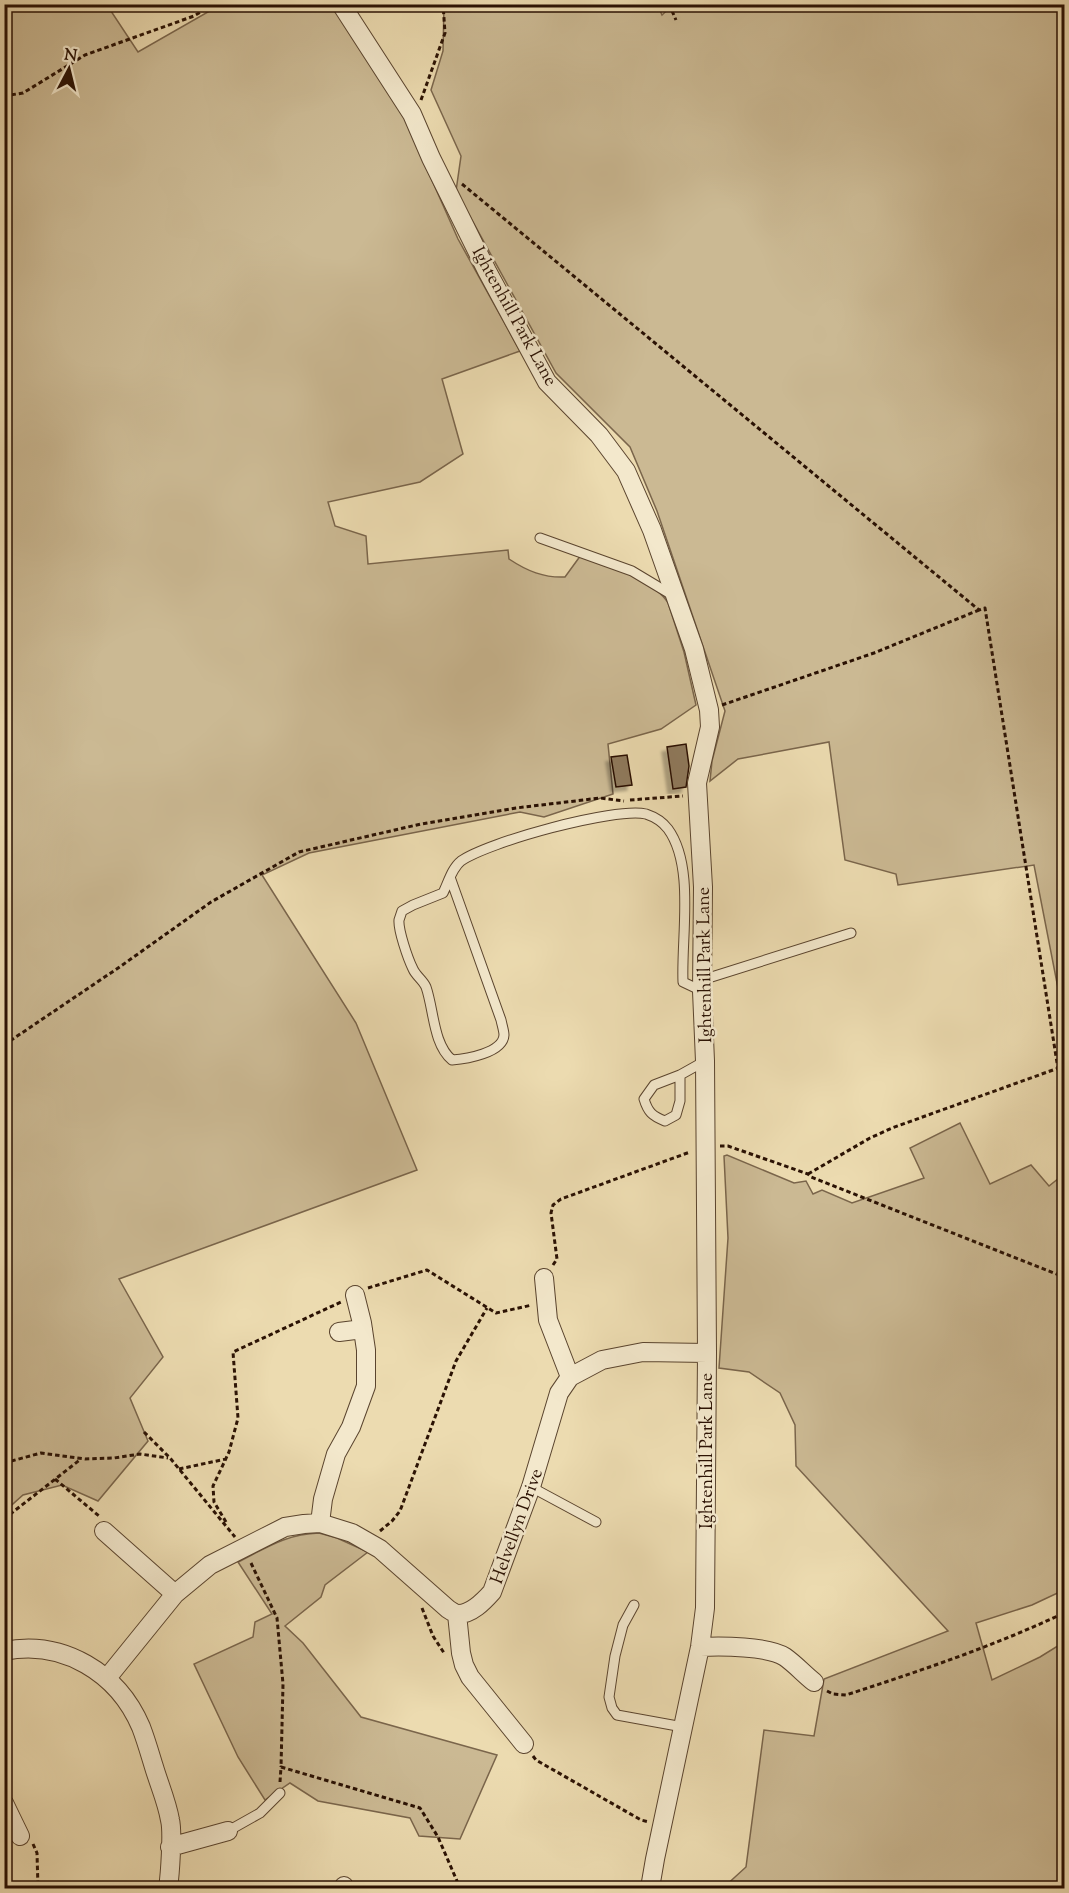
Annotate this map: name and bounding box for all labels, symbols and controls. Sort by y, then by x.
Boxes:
north arrow [39,39,99,99]
text: N [63,44,78,69]
street label: Ightenhill Park Lane [464,242,562,392]
street label: Ightenhill Park Lane [692,887,720,1043]
street label: Ightenhill Park Lane [695,1373,721,1529]
street label: Helvellyn Drive [485,1465,551,1588]

